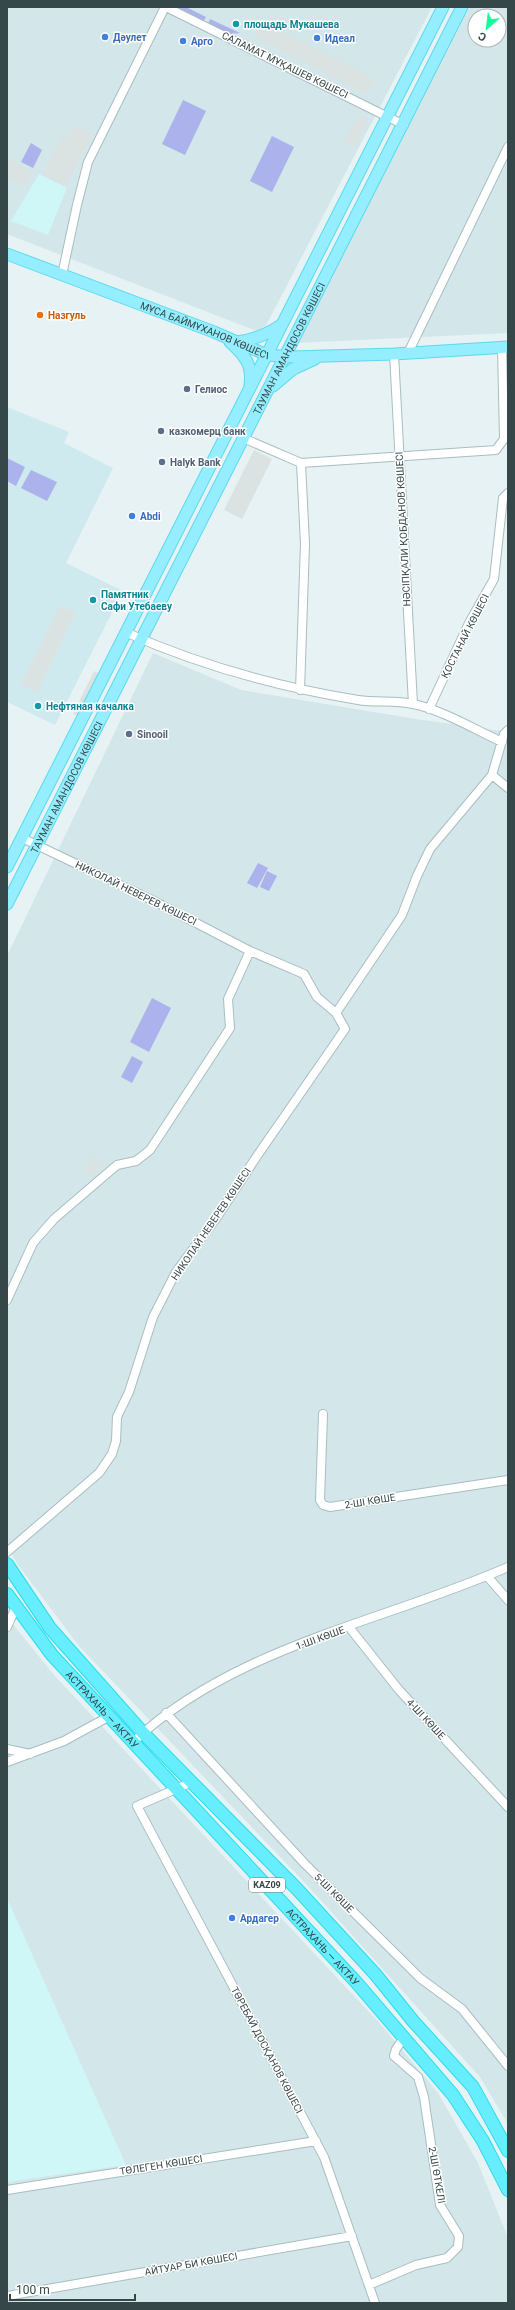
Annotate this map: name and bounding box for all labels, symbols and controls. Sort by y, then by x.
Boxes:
north arrow [467,8,507,48]
marker: площадь Мукашева [231,19,241,29]
place label: площадь Мукашева [244,19,340,30]
text: С [476,29,489,44]
street label: САЛАМАТ МҰҚАШЕВ КӨШЕСІ [220,30,350,100]
marker: Дәулет [100,32,110,42]
place label: Дәулет [113,32,147,43]
marker: Идеал [312,33,322,43]
place label: Идеал [325,33,355,44]
marker: Арго [178,36,188,46]
place label: Арго [191,36,213,47]
street label: ТАУМАН АМАНДОСОВ КӨШЕСІ [251,281,327,416]
street label: МҰСА БАЙМҰХАНОВ КӨШЕСІ [139,299,269,361]
marker: Назгуль [35,310,45,320]
place label: Назгуль [48,310,86,321]
marker: Гелиос [182,384,192,394]
place label: Гелиос [195,384,227,395]
marker: казкомерц банк [156,426,166,436]
place label: казкомерц банк [169,426,246,437]
street label: НӘСІПҚАЛИ ҚОБДАНОВ КӨШЕСІ [393,451,413,607]
marker: Halyk Bank [157,457,167,467]
place label: Halyk Bank [170,457,221,468]
marker: Abdi [127,511,137,521]
place label: Abdi [140,511,161,522]
place label: Памятник Сафи Утебаеву [101,589,173,612]
street label: ҚОСТАНАЙ КӨШЕСІ [438,592,491,680]
marker: Памятник Сафи Утебаеву [88,595,98,605]
marker: Нефтяная качалка [33,701,43,711]
place label: Нефтяная качалка [46,701,134,712]
street label: ТАУМАН АМАНДОСОВ КӨШЕСІ [28,719,104,855]
marker: Sinooil [124,729,134,739]
place label: Sinooil [137,729,168,740]
street label: НИКОЛАЙ НЕВЕРЕВ КӨШЕСІ [74,858,199,927]
street label: НИКОЛАЙ НЕВЕРЕВ КӨШЕСІ [168,1165,253,1282]
street label: 2-ШІ КӨШЕ [344,1492,396,1510]
street label: 1-ШІ КӨШЕ [294,1624,346,1652]
street label: АСТРАХАНЬ — АКТАУ [64,1668,141,1750]
street label: 4-ШI КӨШЕ [405,1697,448,1742]
street label: 5-ШI КӨШЕ [312,1871,356,1915]
road number: KAZ09 [249,1878,285,1892]
street label: АСТРАХАНЬ — АКТАУ [285,1906,362,1988]
marker: Ардагер [227,1913,237,1923]
place label: Ардагер [240,1913,279,1924]
street label: ТӨРЕБАЙ ДОСҚАНОВ КӨШЕСІ [229,1984,306,2115]
street label: 2-ШІ ӨТКЕЛІ [427,2146,447,2204]
street label: ТӨЛЕГЕН КӨШЕСІ [119,2153,203,2177]
street label: АЙТУАР БИ КӨШЕСІ [144,2249,238,2278]
scale bar [10,2276,135,2302]
text: 100 m [16,2283,50,2297]

